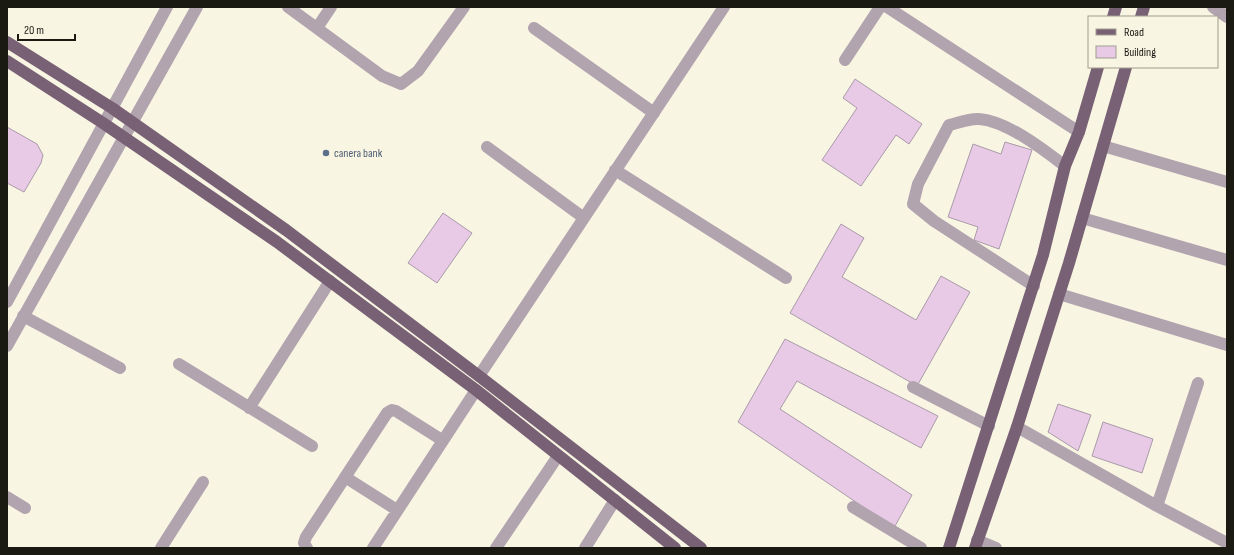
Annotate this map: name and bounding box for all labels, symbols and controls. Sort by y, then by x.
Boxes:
scale bar [18,16,75,42]
legend [1088,16,1218,68]
text: 20 m [24,23,44,38]
text: Road [1124,25,1144,40]
text: Building [1124,45,1156,60]
place label: canera bank [334,146,383,161]
marker: canera bank [321,148,331,158]

